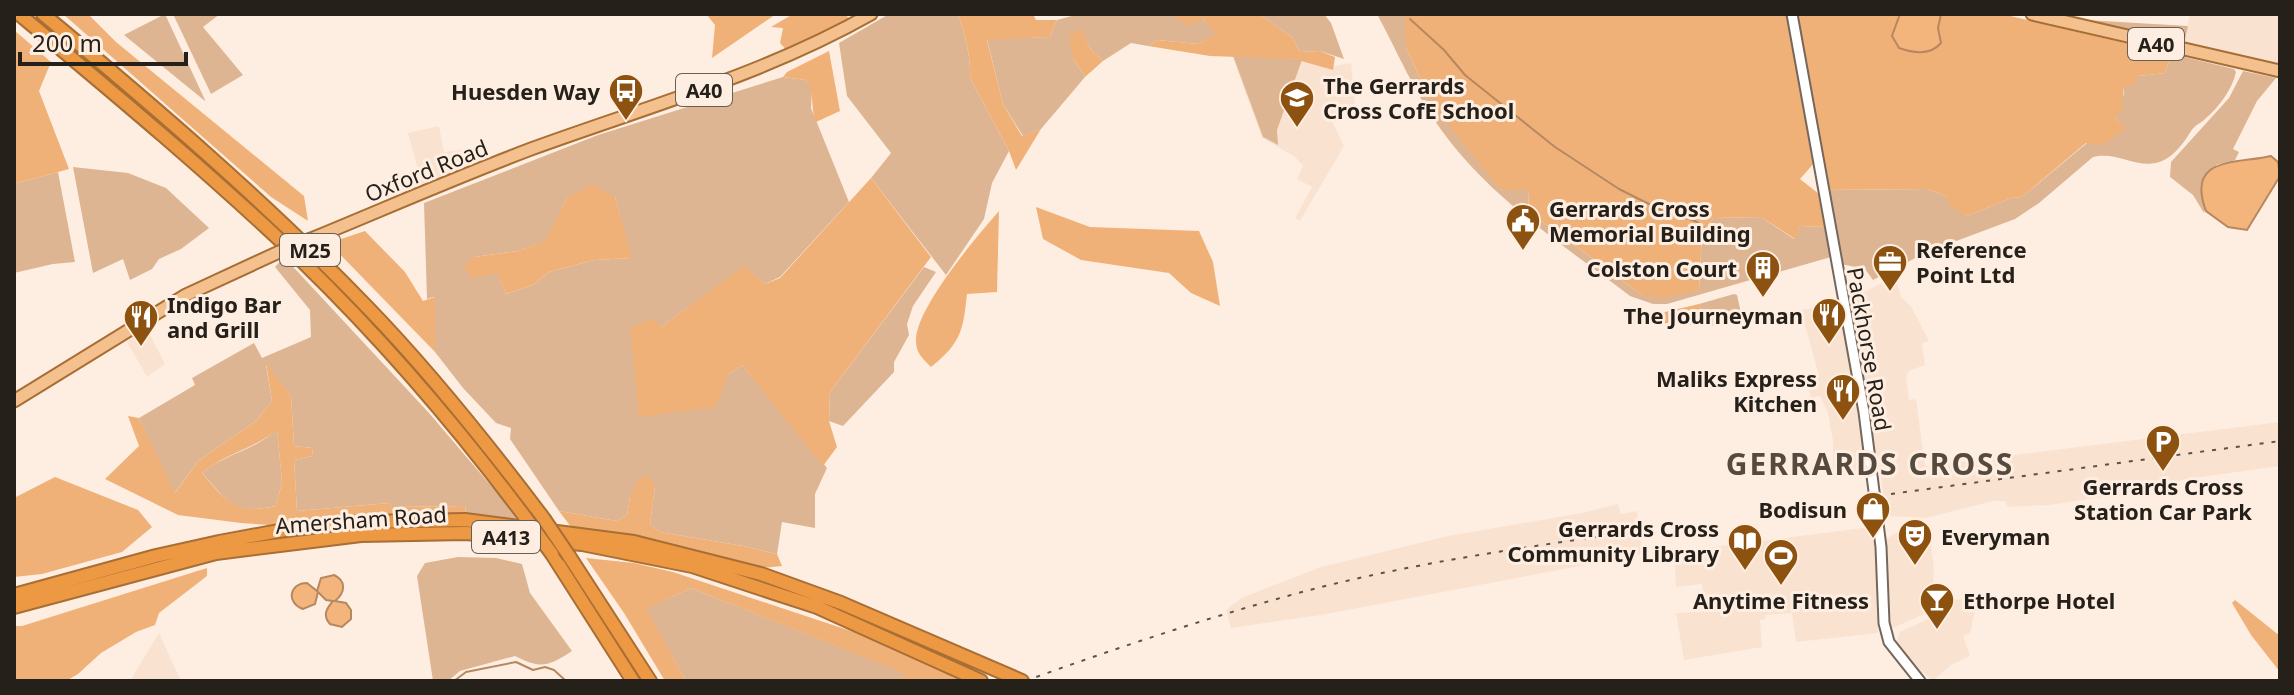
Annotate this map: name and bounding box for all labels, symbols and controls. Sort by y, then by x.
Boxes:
scale bar [20,16,186,66]
text: 200 m [32,26,102,59]
road number: A40 [2128,28,2184,60]
place label: The Gerrards Cross CofE School [1323,70,1514,125]
bus stop icon: Huesden Way [607,72,645,122]
road number: A40 [676,74,732,106]
place label: Huesden Way [451,76,600,106]
school or university icon: The Gerrards Cross CofE School [1278,79,1316,129]
street label: Oxford Road [360,132,492,208]
place label: Gerrards Cross Memorial Building [1549,193,1751,248]
public building icon: Gerrards Cross Memorial Building [1504,202,1542,252]
road number: M25 [280,234,340,266]
place label: Reference Point Ltd [1916,234,2027,289]
office icon: Reference Point Ltd [1871,243,1909,293]
building icon: Colston Court [1744,249,1782,299]
place label: Colston Court [1587,253,1737,283]
street label: Packhorse Road [1841,265,1899,433]
place label: Indigo Bar and Grill [167,289,282,344]
restaurant icon: The Journeyman [1810,296,1848,346]
restaurant icon: Indigo Bar and Grill [122,298,160,348]
place label: The Journeyman [1624,300,1803,330]
place label: Maliks Express Kitchen [1656,363,1817,418]
restaurant icon: Maliks Express Kitchen [1824,372,1862,422]
parking icon: Gerrards Cross Station Car Park [2144,423,2182,473]
district label: GERRARDS CROSS [1726,443,2014,484]
place label: Gerrards Cross Station Car Park [2074,471,2252,526]
shop icon: Bodisun [1854,490,1892,540]
place label: Bodisun [1758,494,1847,524]
street label: Amersham Road [274,498,448,540]
place label: Gerrards Cross Community Library [1507,513,1719,568]
theatre icon: Everyman [1896,517,1934,567]
road number: A413 [472,521,540,553]
place label: Everyman [1941,521,2050,551]
library icon: Gerrards Cross Community Library [1726,522,1764,572]
sports icon: Anytime Fitness [1762,537,1800,587]
bar icon: Ethorpe Hotel [1918,581,1956,631]
place label: Anytime Fitness [1693,585,1869,615]
place label: Ethorpe Hotel [1963,585,2115,615]

